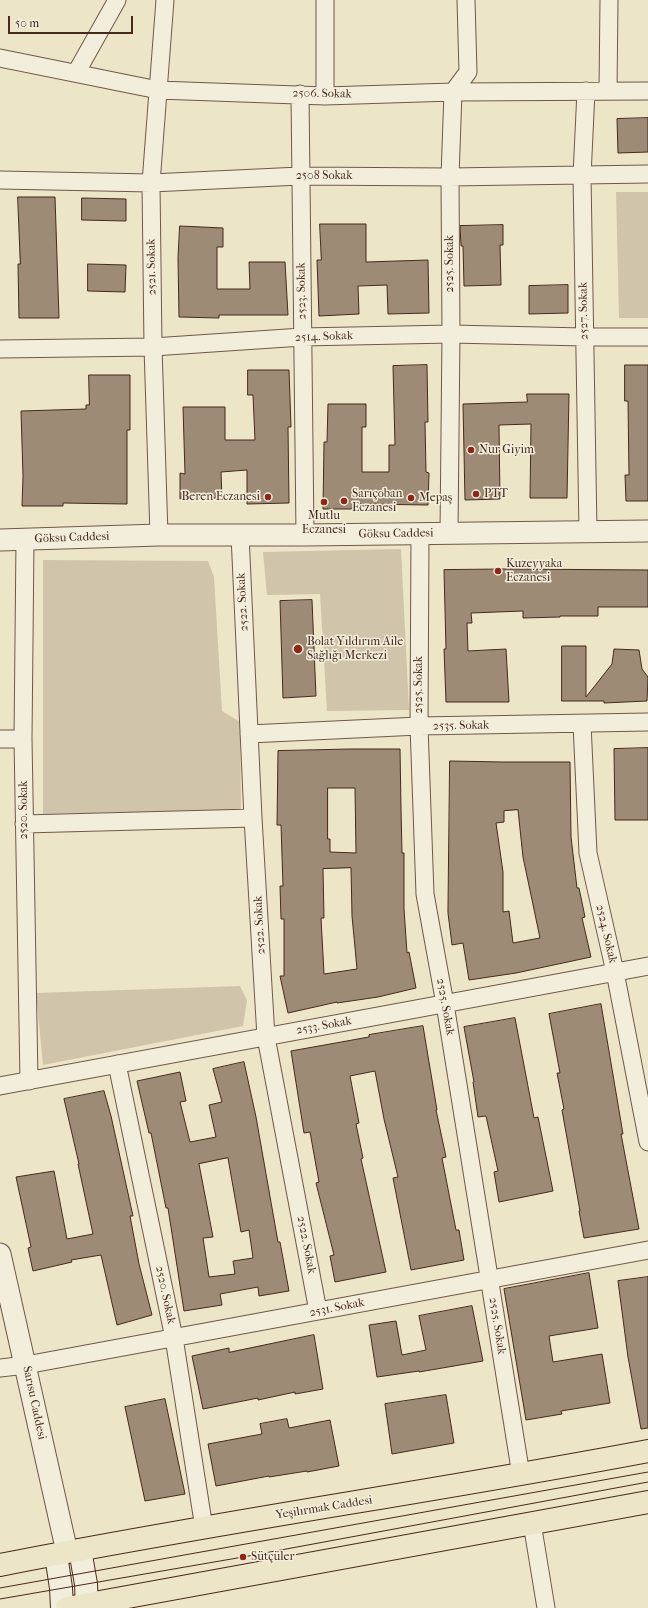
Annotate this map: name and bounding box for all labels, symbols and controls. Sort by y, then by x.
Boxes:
scale bar [10,8,135,34]
text: 50 m [15,16,39,30]
street label: 2506. Sokak [292,86,352,102]
street label: 2508 Sokak [296,169,352,183]
street label: 2525. Sokak [443,235,457,293]
street label: 2521. Sokak [144,238,160,296]
street label: 2523. Sokak [294,262,310,320]
street label: 2527. Sokak [576,282,592,340]
street label: 2514. Sokak [295,329,353,345]
place label: Nur Giyim [479,443,534,457]
marker: Nur Giyim [466,445,476,455]
place label: Sarıçoban Eczanesi [352,487,403,515]
place label: PTT [484,487,508,501]
marker: PTT [471,489,481,499]
place label: Beren Eczanesi [181,490,260,504]
place label: Mepaş [419,491,452,505]
marker: Beren Eczanesi [263,492,273,502]
marker: Mepaş [406,493,416,503]
marker: Sarıçoban Eczanesi [339,496,349,506]
marker: Mutlu Eczanesi [319,497,329,507]
place label: Mutlu Eczanesi [302,509,346,537]
street label: Göksu Caddesi [358,526,434,542]
street label: Göksu Caddesi [34,529,110,547]
place label: Kuzeyyaka Eczanesi [506,557,562,585]
marker: Kuzeyyaka Eczanesi [493,566,503,576]
street label: 2522. Sokak [234,572,252,632]
place label: Bolat Yıldırım Aile Sağlığı Merkezi [307,635,403,663]
marker: Bolat Yıldırım Aile Sağlığı Merkezi [292,643,304,655]
street label: 2525. Sokak [412,656,426,714]
street label: 2535. Sokak [433,718,489,734]
street label: 2520. Sokak [17,780,31,840]
street label: 2522. Sokak [251,895,269,955]
street label: 2524. Sokak [592,903,620,965]
street label: 2525. Sokak [433,977,457,1037]
street label: 2533. Sokak [295,1014,353,1038]
street label: 2522. Sokak [293,1215,319,1275]
street label: 2520. Sokak [152,1265,178,1325]
street label: 2531. Sokak [308,1296,366,1320]
street label: 2525. Sokak [485,1296,509,1356]
street label: Sarısu Caddesi [19,1365,49,1441]
street label: Yeşilırmak Caddesi [275,1493,373,1523]
place label: Sütçüler [251,1550,295,1564]
marker: Sütçüler [238,1552,248,1562]

